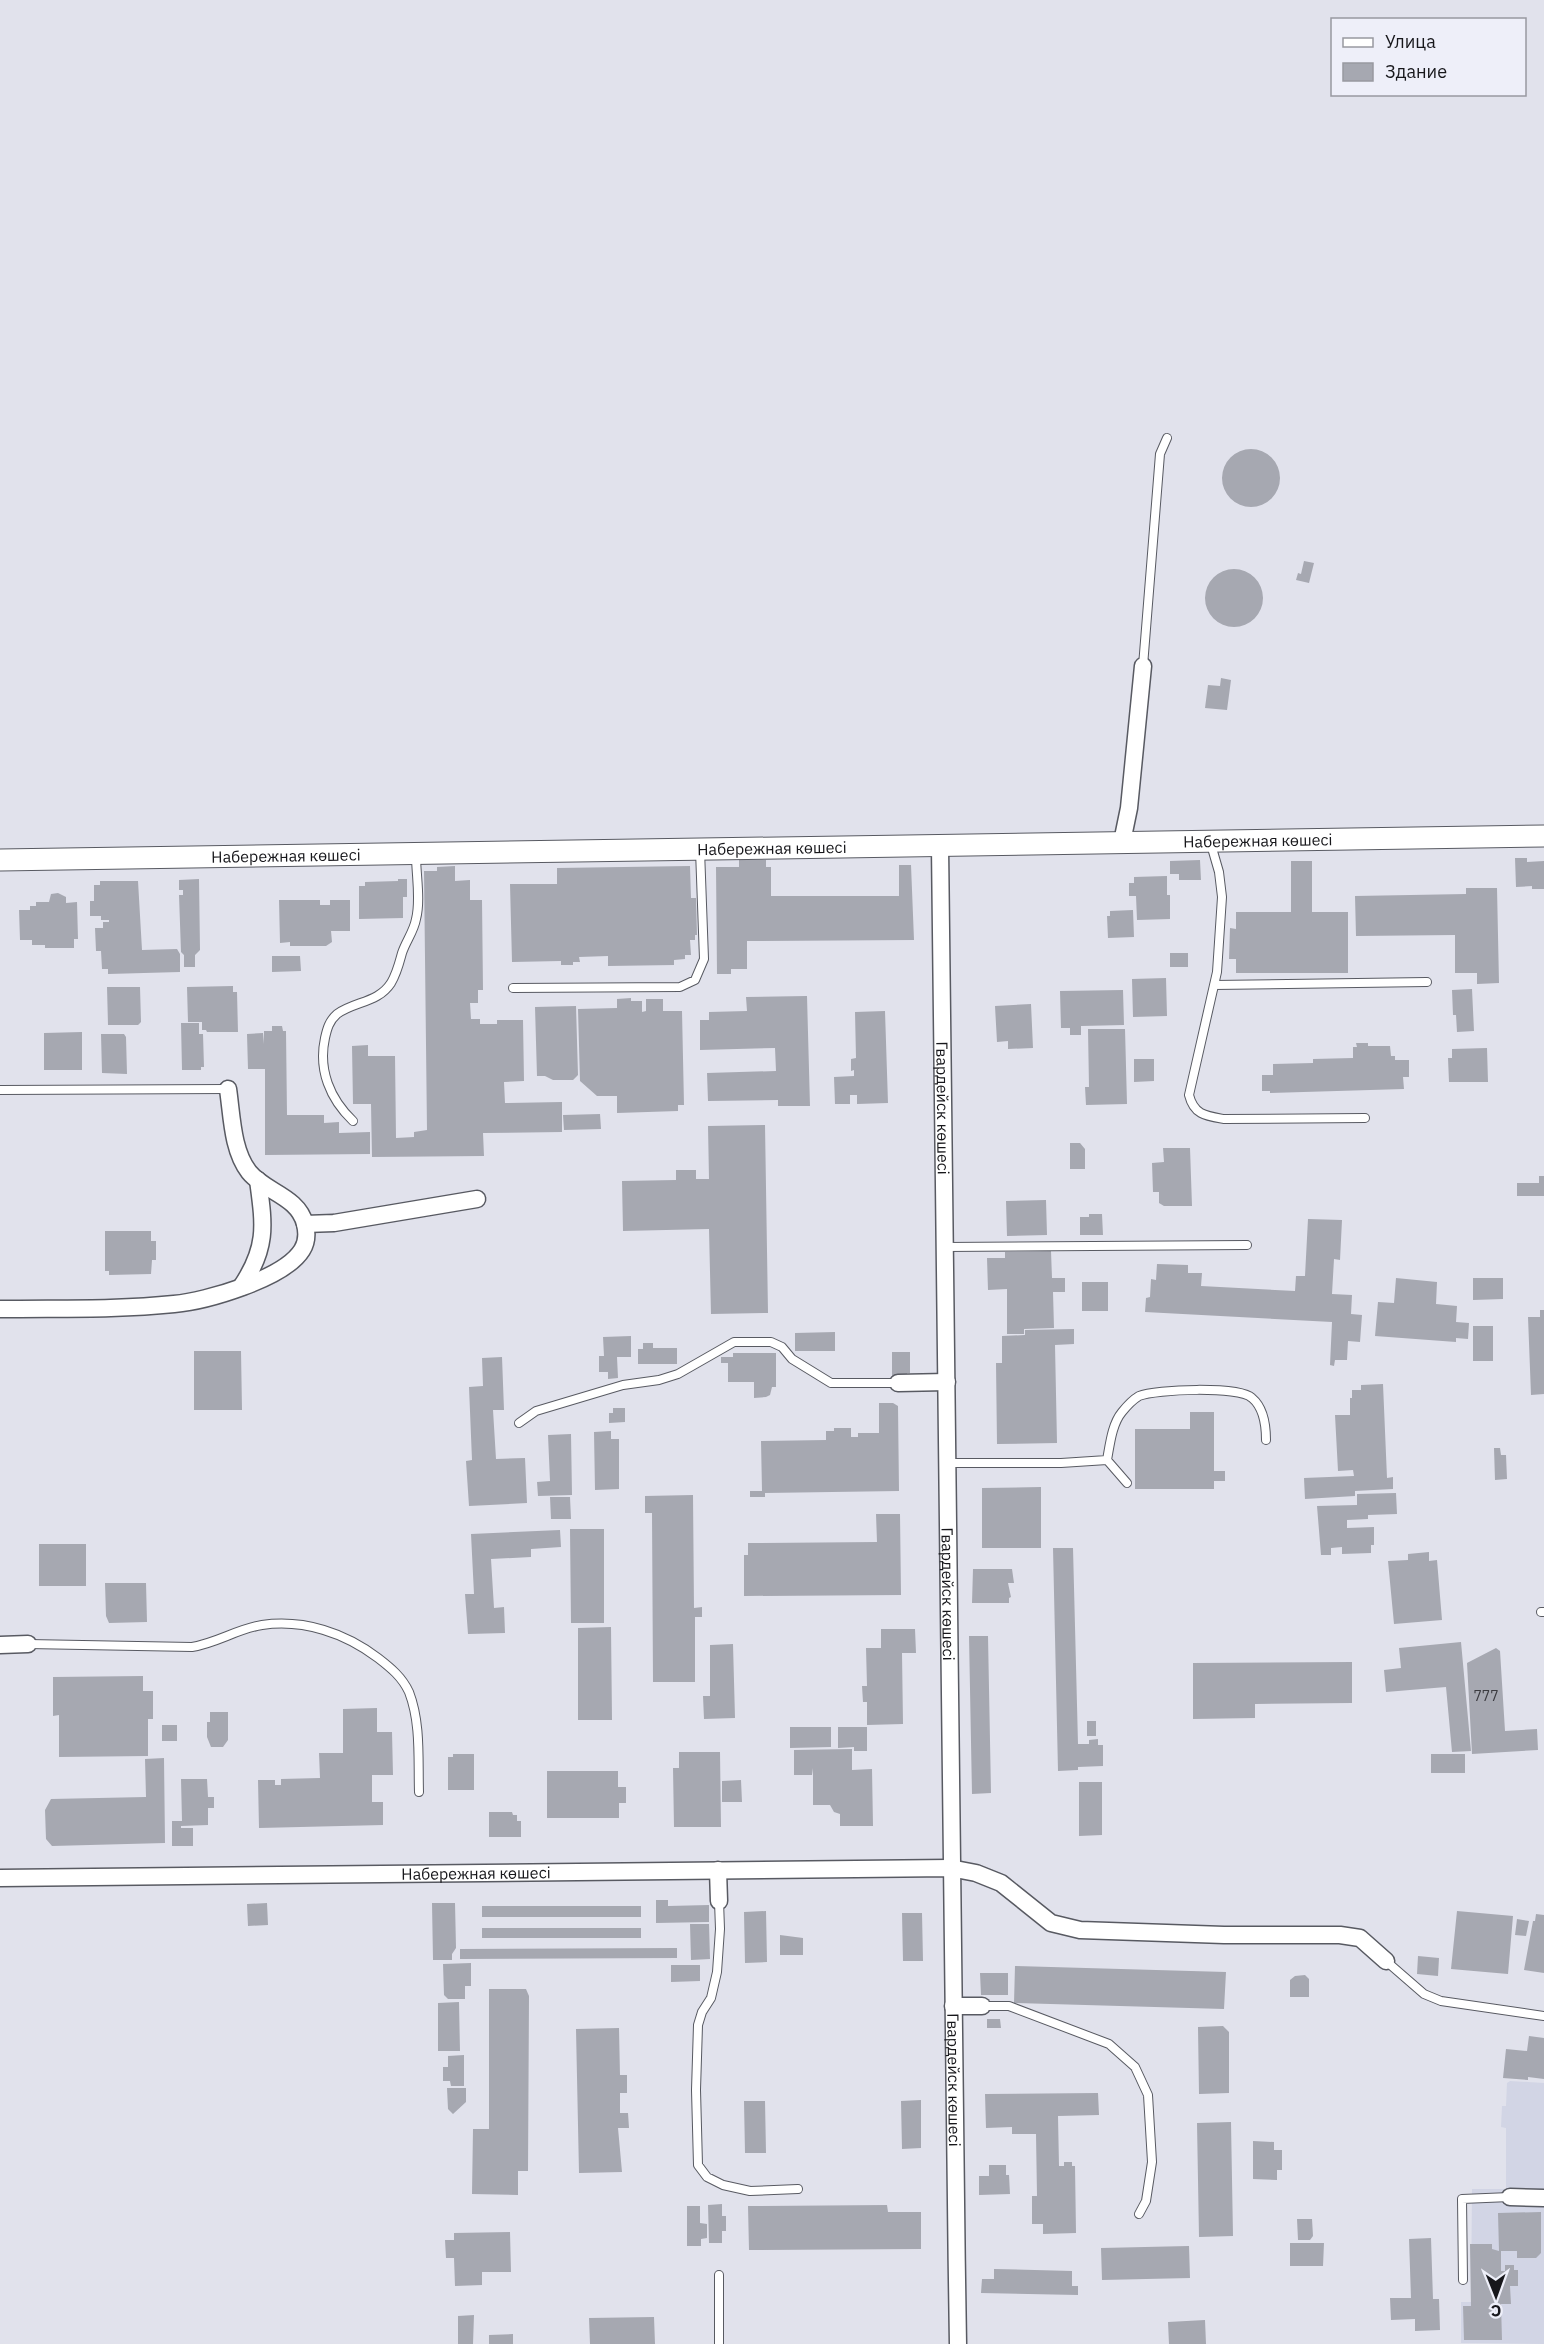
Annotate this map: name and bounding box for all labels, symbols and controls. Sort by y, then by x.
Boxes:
legend [1331,18,1526,96]
text: Улица [1385,30,1436,53]
text: Здание [1385,60,1447,83]
street label: Набережная көшесі [1183,829,1333,852]
street label: Набережная көшесі [697,837,847,859]
street label: Набережная көшесі [211,844,361,867]
street label: Гвардейск көшесі [932,1041,954,1175]
street label: Гвардейск көшесі [938,1527,959,1661]
house number: 777 [1473,1687,1499,1705]
street label: Набережная көшесі [401,1862,551,1884]
street label: Гвардейск көшесі [943,2013,965,2147]
north arrow [1466,2266,1526,2326]
text: С [1491,2301,1502,2321]

